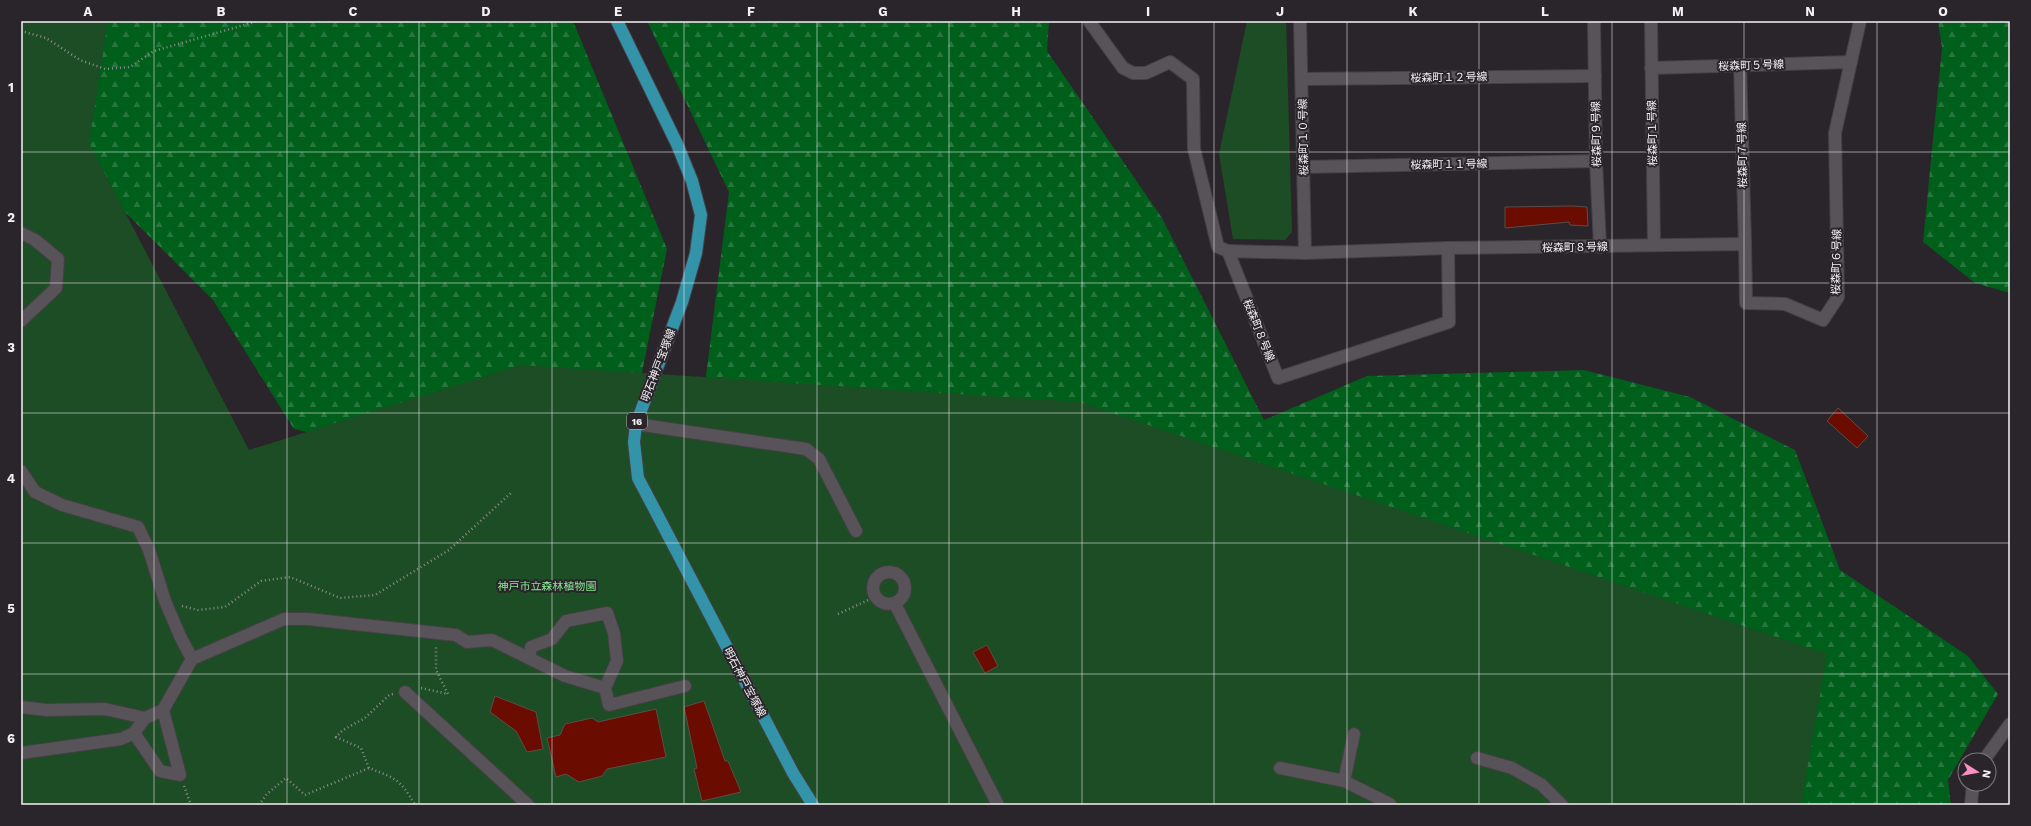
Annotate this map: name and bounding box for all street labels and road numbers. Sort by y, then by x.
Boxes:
street label: 桜森町５号線 [1718,58,1784,73]
street label: 桜森町１２号線 [1410,70,1488,85]
street label: 桜森町１０号線 [1296,98,1311,176]
street label: 桜森町１号線 [1645,100,1660,166]
street label: 桜森町９号線 [1589,101,1604,167]
street label: 桜森町７号線 [1735,122,1750,188]
street label: 桜森町１１号線 [1410,157,1488,172]
street label: 桜森町６号線 [1829,229,1844,295]
street label: 桜森町８号線 [1542,240,1608,255]
street label: 桜森町８号線 [1240,297,1277,363]
street label: 明石神戸宝塚線 [639,327,678,403]
road number: 16 [627,413,647,429]
street label: 明石神戸宝塚線 [721,645,768,719]

